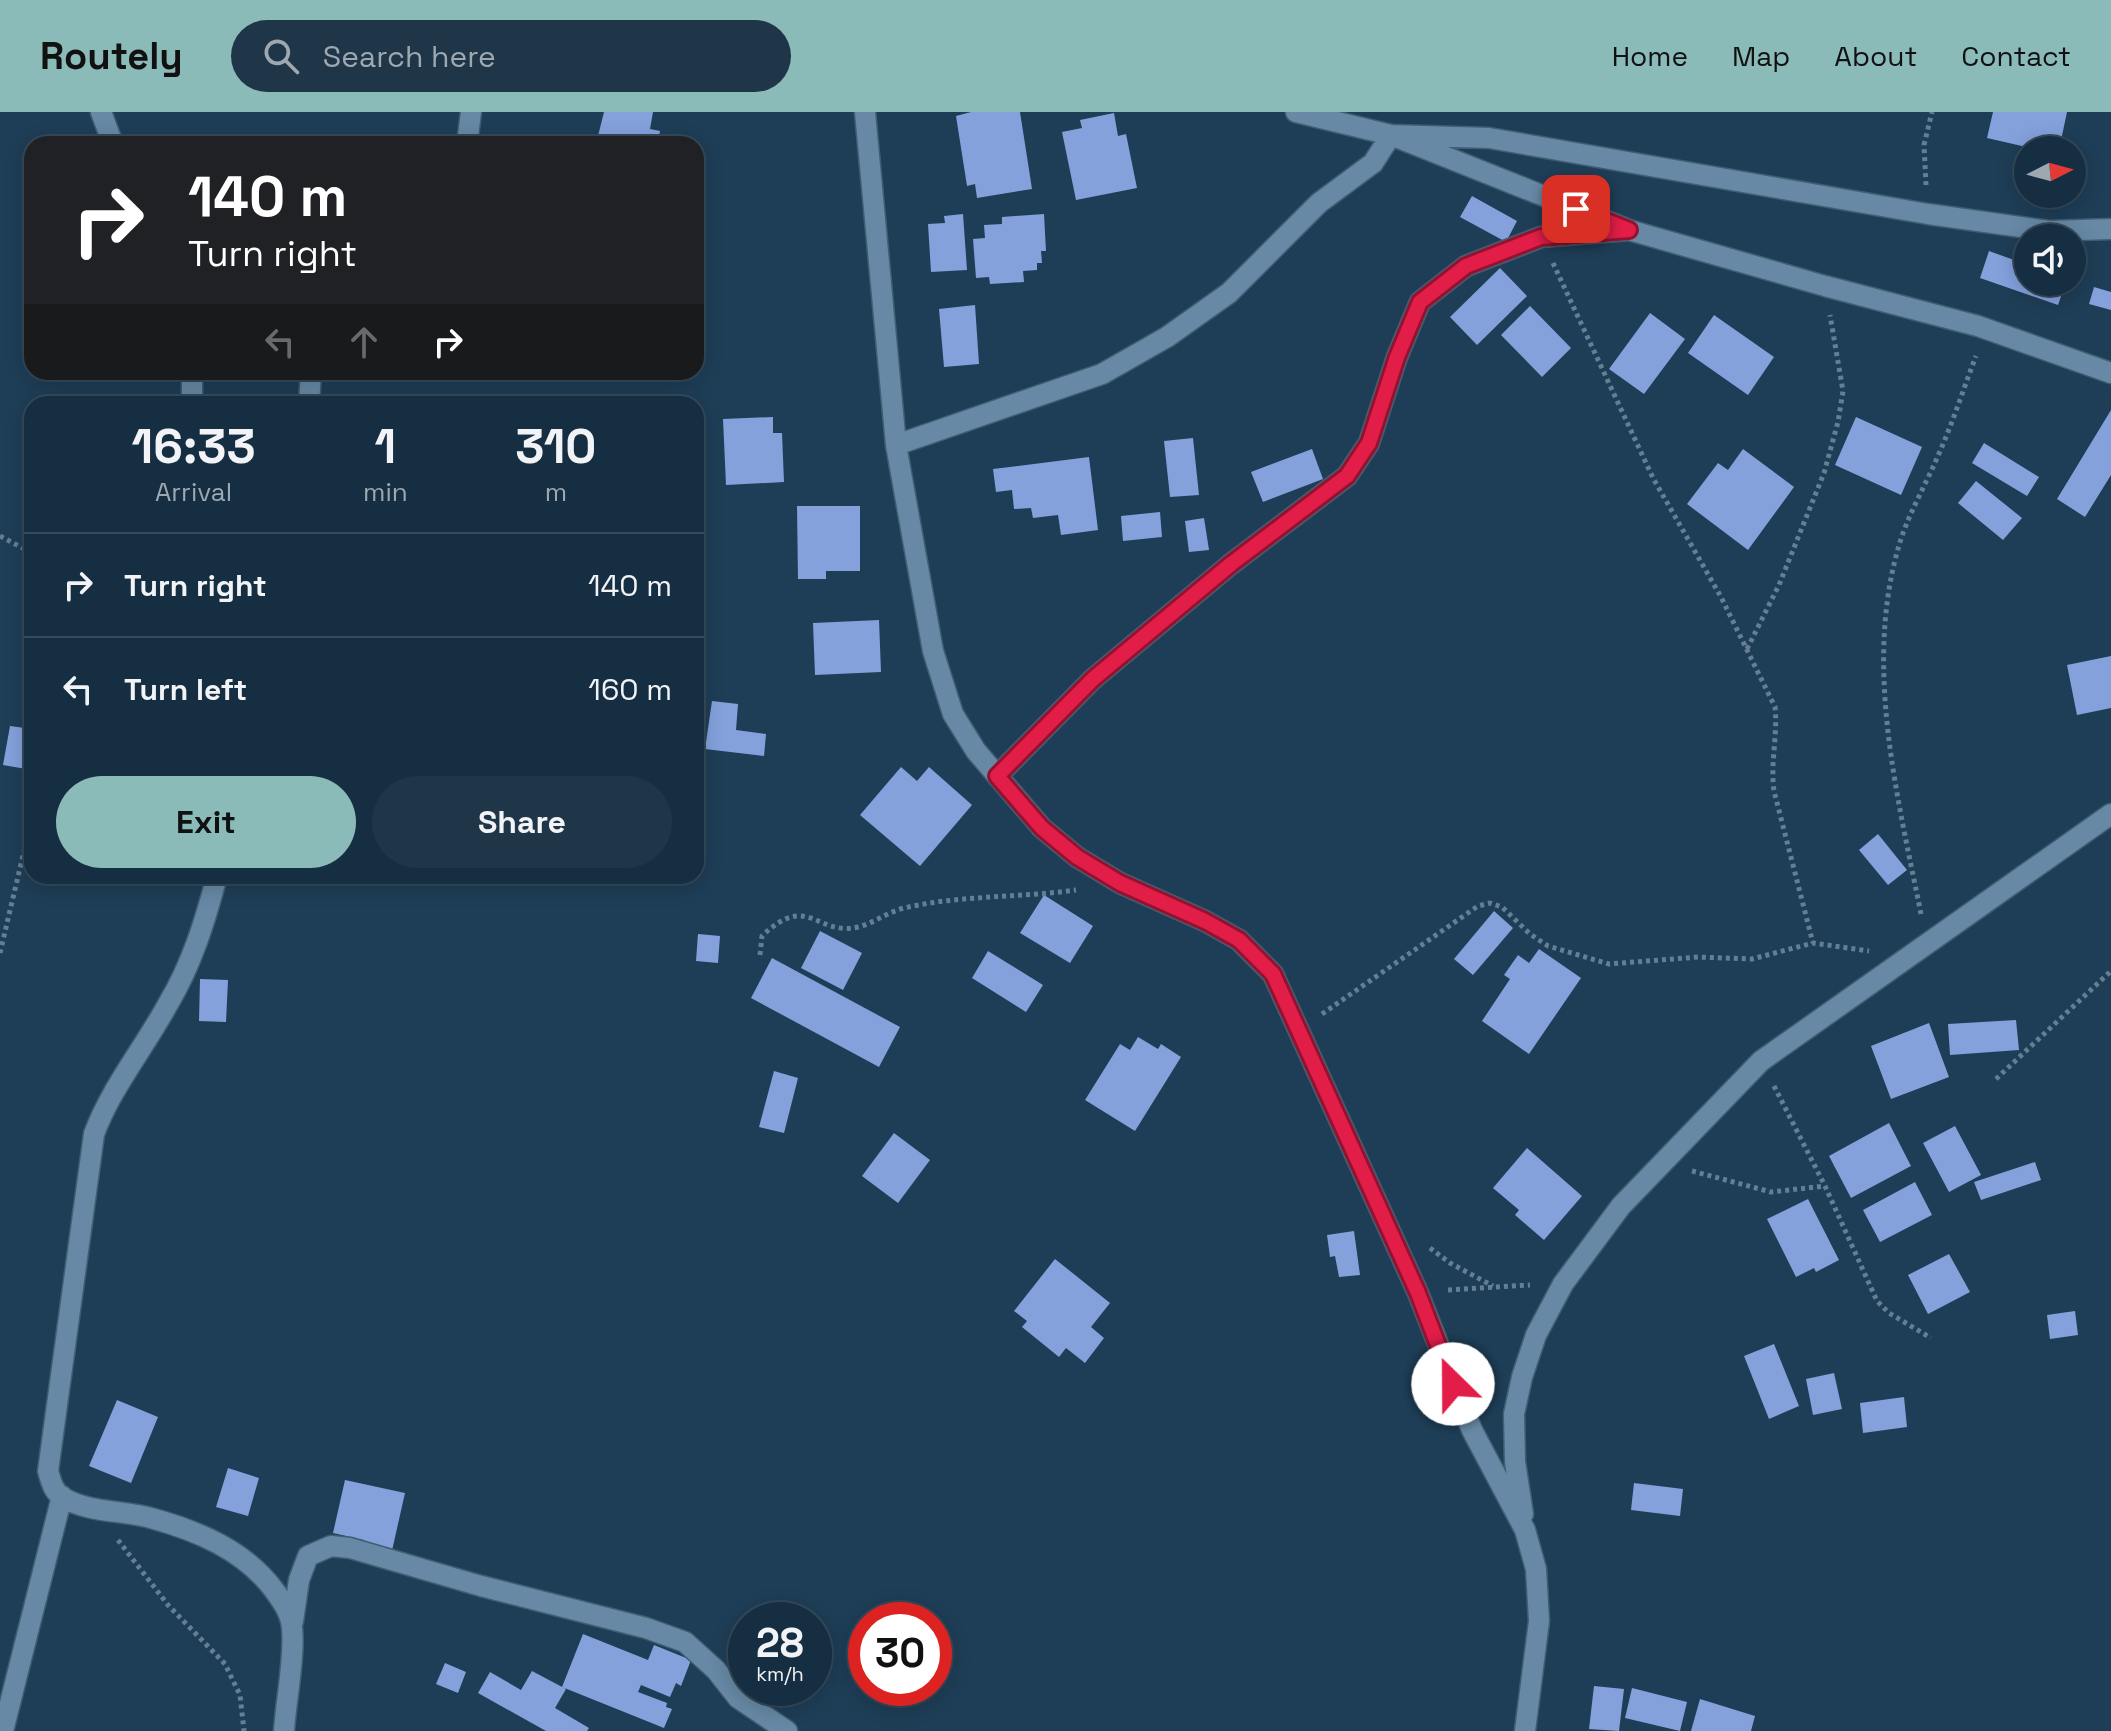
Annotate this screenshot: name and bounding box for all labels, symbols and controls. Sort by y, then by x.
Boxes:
search box [231,20,791,92]
text: Routely [40,32,183,80]
icon: search [259,34,303,78]
text: Search here [323,37,496,76]
text: Home [1612,38,1688,74]
text: Map [1732,38,1790,74]
text: About [1834,38,1917,74]
text: Contact [1961,38,2071,74]
north arrow [2014,136,2086,208]
map controls [2014,136,2086,296]
text: 140 m [188,161,347,232]
icon: right [56,168,160,272]
pin [1542,175,1610,243]
icon: arrive [1554,187,1598,231]
button: sound [2014,224,2086,296]
text: Turn right [188,231,357,277]
icon: left [258,320,302,364]
icon: ahead [342,320,386,364]
icon: right [426,320,470,364]
text: 16:33 [132,416,256,477]
text: 1 [375,416,396,477]
text: 310 [515,416,596,477]
text: Arrival [155,475,232,509]
text: min [363,475,408,509]
text: m [545,475,567,509]
icon: right [56,563,100,607]
text: Turn right [124,566,267,605]
text: 140 m [588,566,672,605]
icon: left [56,667,100,711]
text: Turn left [124,670,247,709]
text: 160 m [588,670,672,709]
button: Exit [56,776,356,868]
button: Share [372,776,672,868]
position arrow [1411,1342,1495,1426]
speed limit sign: 30 [848,1602,952,1706]
text: 28 [756,1618,804,1669]
text: km/h [756,1661,804,1687]

